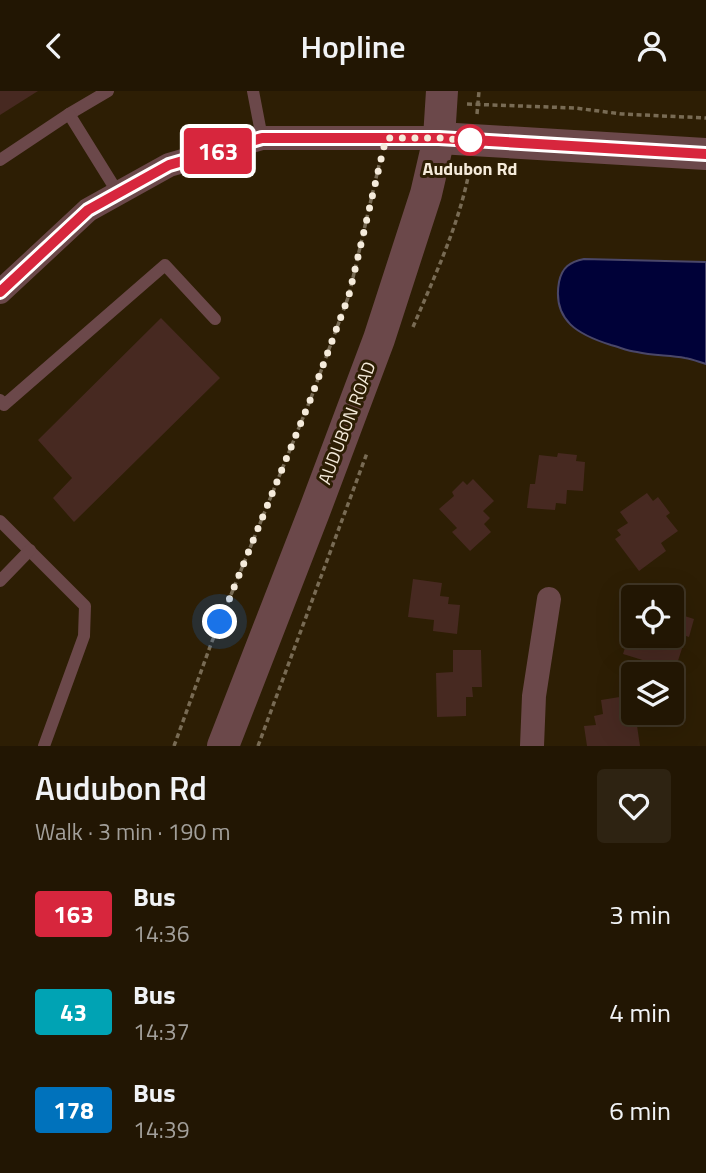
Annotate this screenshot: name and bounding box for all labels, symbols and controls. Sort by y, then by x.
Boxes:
text: Hopline [300,22,406,70]
icon: back [35,27,73,65]
icon: person [633,27,671,65]
marker: Audubon Rd [455,125,485,155]
line badge: 163 [178,128,258,174]
text: 163 [198,133,238,169]
place label: Audubon Rd [423,155,517,182]
street label: AUDUBON ROAD [311,357,382,488]
map controls [621,585,684,725]
button: locate [621,585,684,648]
your location [202,604,237,639]
button: layers [621,662,684,725]
text: Audubon Rd [35,763,207,813]
button: heart [597,769,671,843]
text: Walk · 3 min · 190 m [35,814,231,849]
text: Bus [133,877,175,916]
text: 3 min [609,895,671,934]
text: 163 [53,896,94,932]
text: 14:36 [133,916,190,951]
text: Bus [133,975,175,1014]
text: 4 min [609,993,671,1032]
text: 43 [60,994,87,1030]
text: 14:37 [133,1014,190,1049]
text: Bus [133,1073,175,1112]
text: 6 min [609,1091,671,1130]
text: 178 [53,1092,94,1128]
text: 14:39 [133,1112,190,1147]

